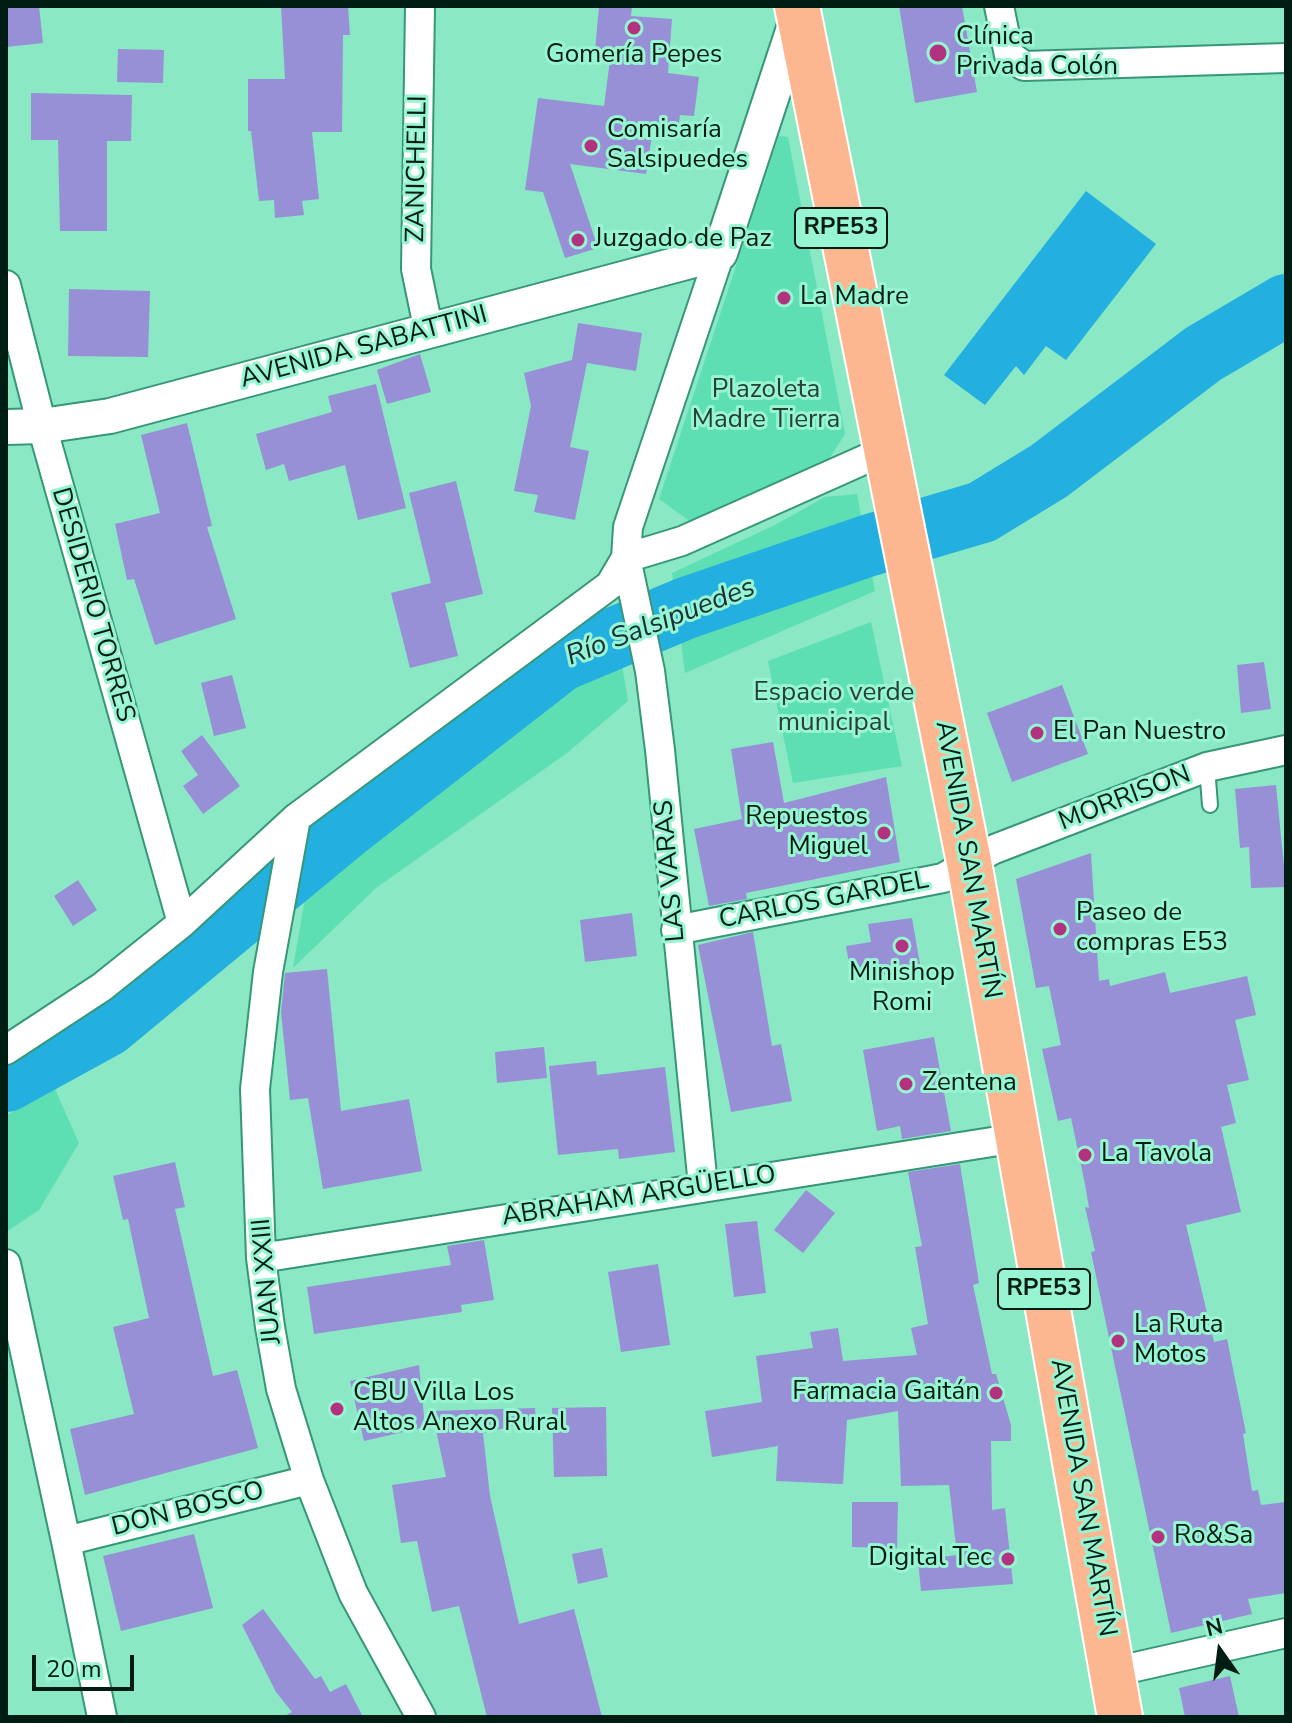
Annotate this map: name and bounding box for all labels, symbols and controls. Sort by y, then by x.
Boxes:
marker: Gomería Pepes [625,19,643,37]
place label: Clínica Privada Colón [956,22,1118,84]
place label: Gomería Pepes [546,40,722,72]
marker: Clínica Privada Colón [927,42,949,64]
street label: ZANICHELLI [401,95,435,243]
place label: Comisaría Salsipuedes [607,115,748,176]
marker: Comisaría Salsipuedes [582,137,600,155]
road number: RPE53 [795,208,887,248]
place label: Juzgado de Paz [594,224,771,256]
marker: Juzgado de Paz [569,231,587,249]
place label: La Madre [800,282,909,314]
marker: La Madre [775,289,793,307]
street label: AVENIDA SABATTINI [237,300,491,396]
park label: Plazoleta Madre Tierra [692,375,840,436]
street label: DESIDERIO TORRES [44,484,140,726]
water label: Río Salsipuedes [562,572,760,674]
park label: Espacio verde municipal [754,678,914,740]
place label: El Pan Nuestro [1053,717,1226,749]
street label: AVENIDA SAN MARTÍN [927,719,1007,1001]
marker: El Pan Nuestro [1028,724,1046,742]
street label: MORRISON [1055,760,1195,838]
street label: LAS VARAS [649,799,693,943]
place label: Repuestos Miguel [745,802,868,864]
marker: Repuestos Miguel [875,824,893,842]
street label: CARLOS GARDEL [716,865,932,937]
place label: Paseo de compras E53 [1076,898,1228,960]
marker: Paseo de compras E53 [1051,920,1069,938]
marker: Minishop Romi [893,937,911,955]
place label: Minishop Romi [849,958,955,1020]
place label: Zentena [922,1068,1017,1100]
marker: Zentena [897,1075,915,1093]
place label: La Tavola [1101,1139,1212,1171]
marker: La Tavola [1076,1146,1094,1164]
street label: ABRAHAM ARGÜELLO [500,1160,778,1234]
street label: JUAN XXIII [247,1217,289,1345]
road number: RPE53 [998,1269,1090,1309]
place label: La Ruta Motos [1134,1310,1223,1372]
marker: La Ruta Motos [1109,1332,1127,1350]
street label: AVENIDA SAN MARTÍN [1042,1357,1122,1639]
place label: Farmacia Gaitán [792,1377,980,1409]
place label: CBU Villa Los Altos Anexo Rural [353,1378,567,1440]
marker: Farmacia Gaitán [987,1384,1005,1402]
marker: CBU Villa Los Altos Anexo Rural [328,1400,346,1418]
street label: DON BOSCO [109,1476,267,1544]
place label: Ro&Sa [1174,1521,1253,1553]
marker: Ro&Sa [1149,1528,1167,1546]
place label: Digital Tec [869,1543,992,1575]
marker: Digital Tec [999,1550,1017,1568]
north arrow [1180,1611,1260,1691]
text: N [1203,1611,1226,1644]
scale bar [36,1639,138,1689]
text: 20 m [46,1653,102,1685]

